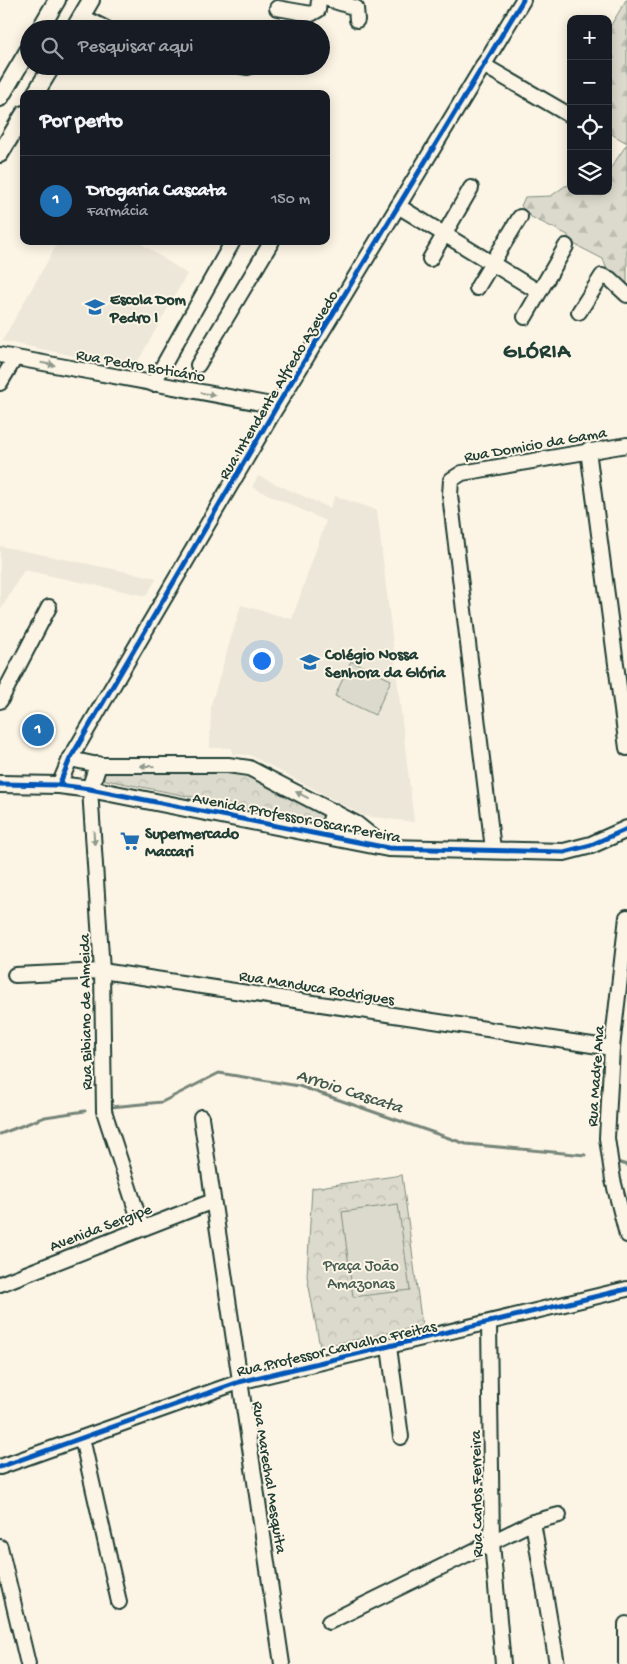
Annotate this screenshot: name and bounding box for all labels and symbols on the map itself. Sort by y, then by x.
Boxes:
street label: Rua Intendente Alfredo Azevedo [216,288,344,484]
place label: Escola Dom Pedro I [109,292,187,329]
school or university icon: Escola Dom Pedro I [84,296,106,318]
district label: GLÓRIA [503,341,572,366]
street label: Rua Pedro Boticário [74,347,207,388]
one-way arrow [40,361,56,369]
one-way arrow [200,390,216,398]
street label: Rua Domicio da Gama [463,424,609,468]
place label: Colégio Nossa Senhora da Glória [324,647,447,684]
your location [249,648,275,674]
school or university icon: Colégio Nossa Senhora da Glória [299,651,321,673]
pin: 1 [22,711,54,749]
one-way arrow [138,762,154,770]
street label: Avenida Professor Oscar Pereira [191,790,403,849]
one-way arrow [295,791,309,799]
place label: Supermercado Maccari [145,826,240,863]
one-way arrow [90,830,98,846]
supermarket icon: Supermercado Maccari [119,830,141,852]
street label: Rua Bibiano de Almeida [77,932,98,1090]
street label: Rua Manduca Rodrigues [237,968,397,1011]
street label: Rua Madre Ana [584,1024,611,1128]
water label: Arroio Cascata [294,1065,406,1120]
street label: Avenida Sergipe [47,1201,156,1257]
park label: Praça João Amazonas [322,1258,399,1295]
street label: Rua Professor Carvalho Freitas [235,1318,440,1383]
street label: Rua Marechal Mesquita [246,1400,289,1556]
street label: Rua Carlos Ferreira [468,1429,489,1558]

